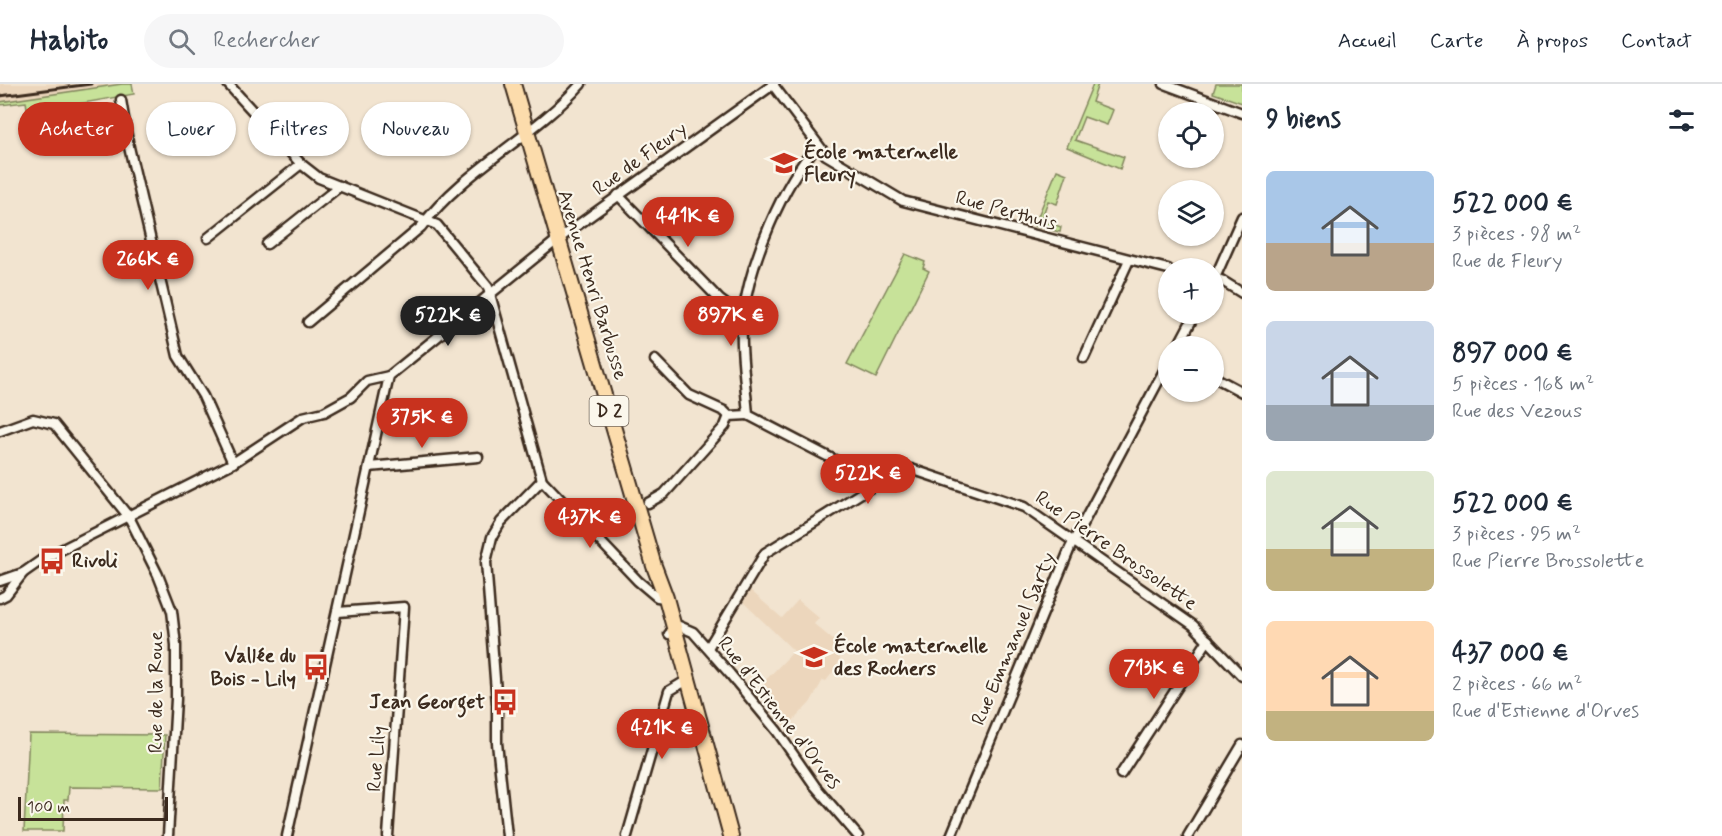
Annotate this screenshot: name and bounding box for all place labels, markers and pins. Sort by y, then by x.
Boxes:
place label: École maternelle Fleury [804,138,959,189]
school or university icon: École maternelle Fleury [769,148,799,178]
pin: 441K € [639,197,737,248]
pin: 266K € [99,240,197,291]
pin: 522K € [399,296,497,347]
pin: 897K € [682,296,780,347]
pin: 375K € [373,398,471,449]
pin: 522K € [819,454,917,505]
pin: 437K € [541,498,639,549]
bus stop icon: Rivoli [37,546,67,576]
place label: Rivoli [72,548,118,575]
place label: École maternelle des Rochers [834,632,989,683]
school or university icon: École maternelle des Rochers [799,642,829,672]
place label: Vallée du Bois - Lily [210,643,296,693]
pin: 713K € [1105,649,1203,700]
bus stop icon: Vallée du Bois - Lily [301,652,331,682]
bus stop icon: Jean Georget [490,687,520,717]
place label: Jean Georget [369,689,486,718]
pin: 421K € [613,709,711,760]

